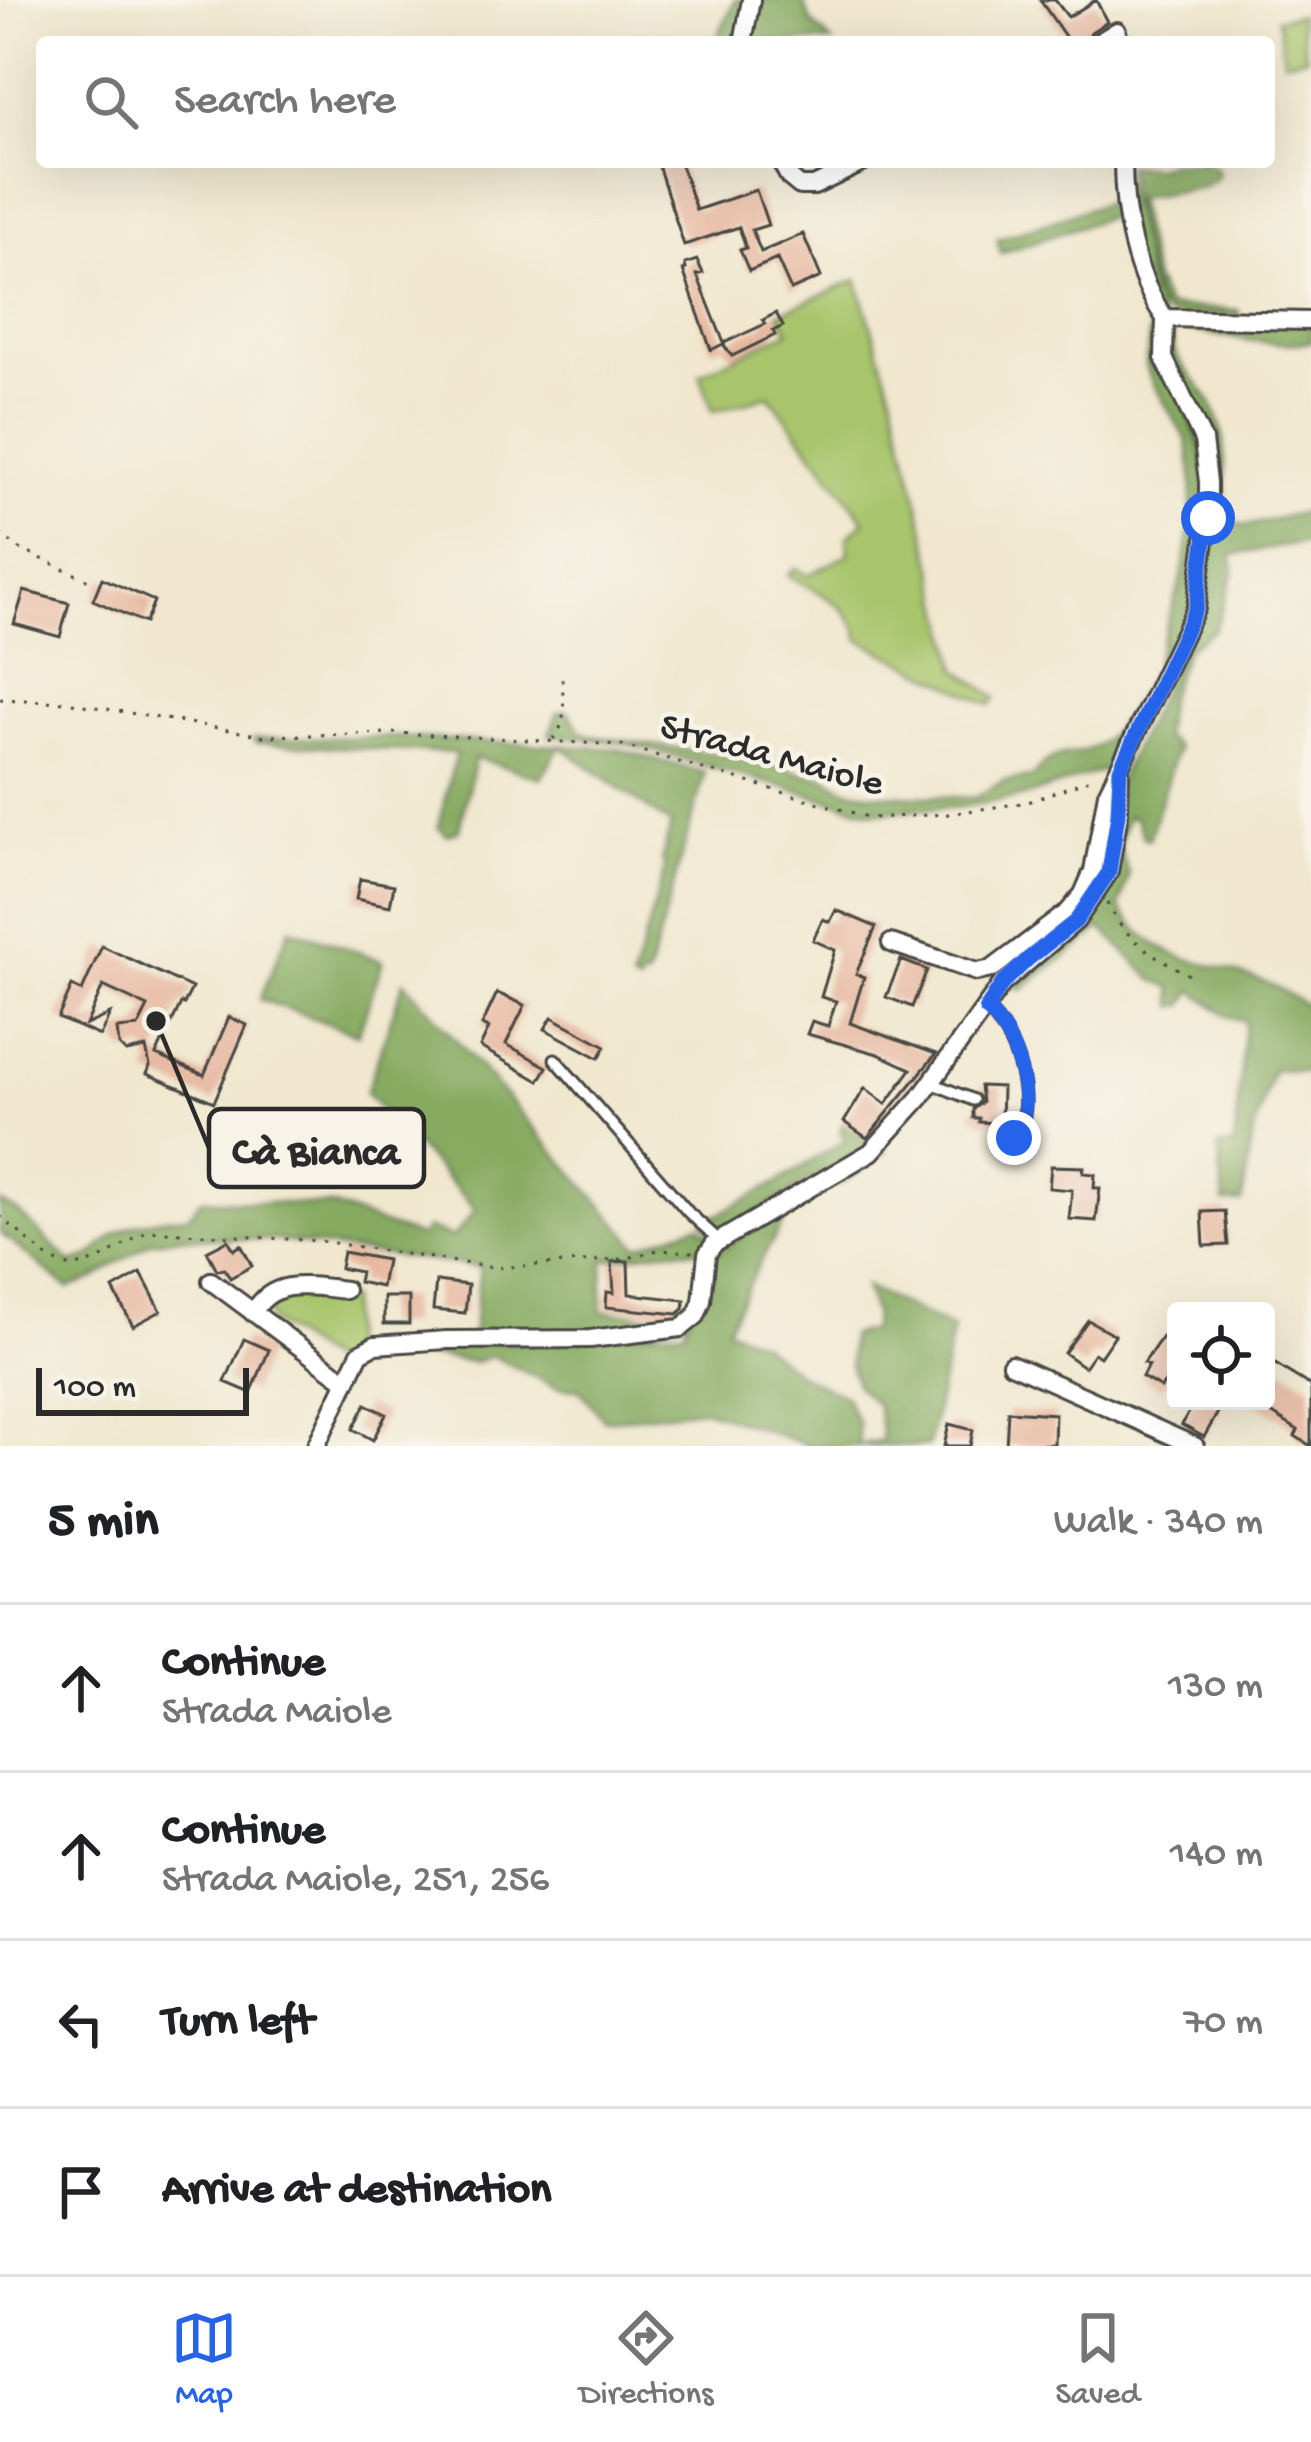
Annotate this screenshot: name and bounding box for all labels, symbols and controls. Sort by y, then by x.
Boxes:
search box [36,36,1275,168]
icon: search [78,69,144,135]
text: Search here [174,76,396,129]
route start [1181,491,1235,545]
street label: Strada Maiole [654,706,889,810]
callout: Cà Bianca [209,1109,424,1187]
route end [987,1111,1041,1165]
text: Cà Bianca [232,1131,402,1180]
map controls [1167,1302,1275,1410]
button: locate [1167,1302,1275,1410]
scale bar [36,1362,249,1415]
text: 100 m [54,1370,136,1408]
text: 5 min [48,1494,158,1554]
text: Walk · 340 m [1054,1501,1263,1547]
text: Continue [162,1638,325,1691]
icon: ahead [48,1655,114,1721]
text: 130 m [1168,1665,1263,1711]
text: Strada Maiole [162,1691,391,1737]
text: Continue [162,1806,325,1859]
icon: ahead [48,1823,114,1889]
text: 140 m [1170,1833,1263,1879]
text: Strada Maiole, 251, 256 [162,1859,549,1905]
icon: left [48,1991,114,2057]
text: Turn left [162,1997,314,2050]
text: 70 m [1184,2001,1263,2047]
icon: arrive [48,2159,114,2225]
text: Arrive at destination [162,2165,551,2218]
tab: Map [171,2305,237,2415]
tab: Directions [579,2305,713,2415]
tab: Saved [1055,2305,1140,2415]

